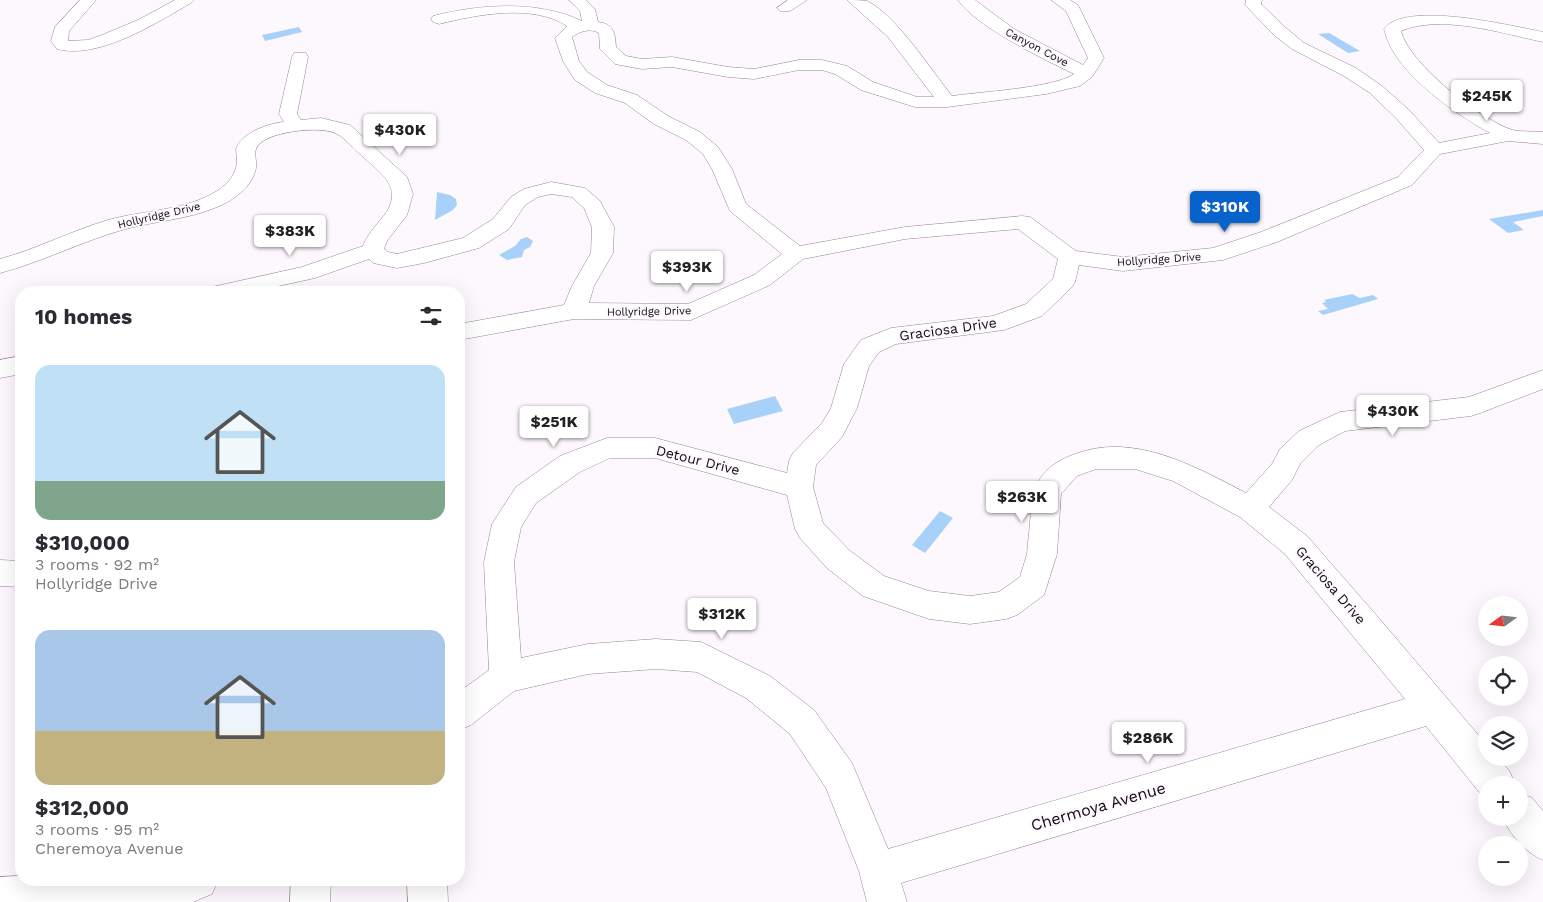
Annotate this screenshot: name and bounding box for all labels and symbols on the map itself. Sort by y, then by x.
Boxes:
street label: Canyon Cove [1003,25,1070,69]
pin: $245K [1452,80,1522,122]
pin: $430K [365,114,435,156]
pin: $310K [1190,190,1260,233]
street label: Hollyridge Drive [117,200,202,231]
pin: $383K [255,214,325,257]
pin: $393K [652,250,722,293]
street label: Hollyridge Drive [1117,250,1202,269]
street label: Hollyridge Drive [607,304,691,319]
street label: Graciosa Drive [898,314,998,344]
pin: $430K [1358,394,1428,437]
pin: $251K [519,406,589,448]
street label: Detour Drive [654,442,742,478]
pin: $263K [987,480,1057,523]
street label: Graciosa Drive [1293,543,1369,627]
north arrow [1478,596,1528,646]
pin: $312K [687,598,757,640]
pin: $286K [1113,722,1183,764]
street label: Chermoya Avenue [1029,778,1168,835]

